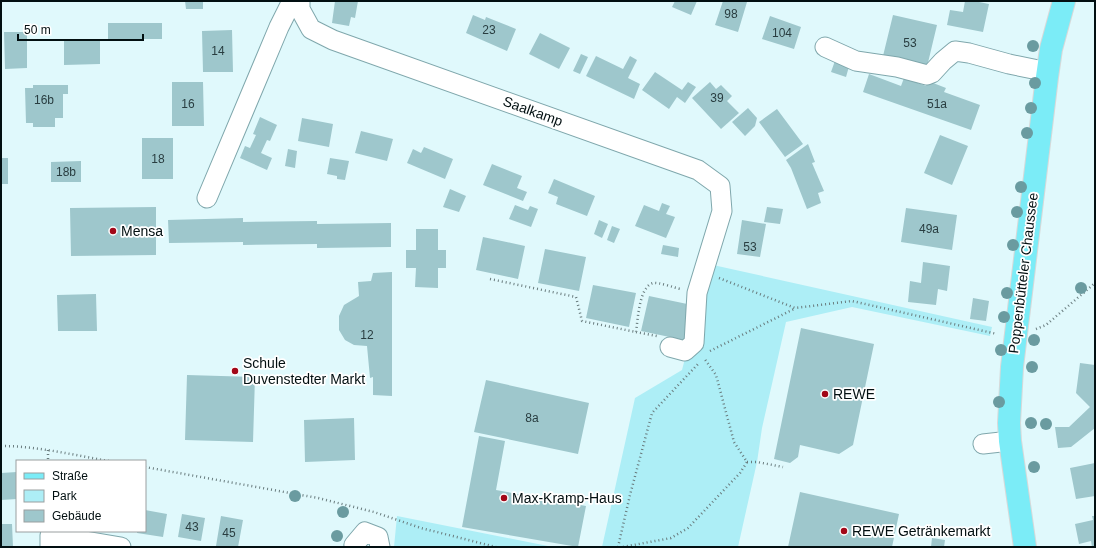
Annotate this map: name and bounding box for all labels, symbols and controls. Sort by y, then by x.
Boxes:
house number: 98 [724,7,738,21]
scale bar [18,16,143,42]
text: 50 m [24,23,51,37]
house number: 23 [482,23,496,37]
house number: 104 [772,26,792,40]
house number: 53 [903,36,917,50]
house number: 14 [211,44,225,58]
house number: 39 [710,91,724,105]
house number: 16b [34,93,54,107]
street label: Saalkamp [501,93,565,129]
house number: 16 [181,97,195,111]
house number: 51a [927,97,947,111]
house number: 18 [151,152,165,166]
house number: 18b [56,165,76,179]
street label: Poppenbütteler Chaussee [1005,191,1041,354]
house number: 49a [919,222,939,236]
place label: Mensa [121,223,163,239]
marker: Mensa [108,226,118,236]
house number: 53 [743,240,757,254]
house number: 12 [360,328,374,342]
place label: Schule Duvenstedter Markt [243,355,365,387]
marker: Schule Duvenstedter Markt [230,366,240,376]
place label: REWE [833,386,875,402]
marker: REWE [820,389,830,399]
house number: 8a [525,411,539,425]
legend [16,460,146,532]
text: Straße [52,469,88,483]
text: Park [52,489,78,503]
place label: Max-Kramp-Haus [512,490,622,506]
marker: Max-Kramp-Haus [499,493,509,503]
text: Gebäude [52,509,102,523]
house number: 43 [185,520,199,534]
place label: REWE Getränkemarkt [852,523,991,539]
house number: 45 [222,526,236,540]
marker: REWE Getränkemarkt [839,526,849,536]

